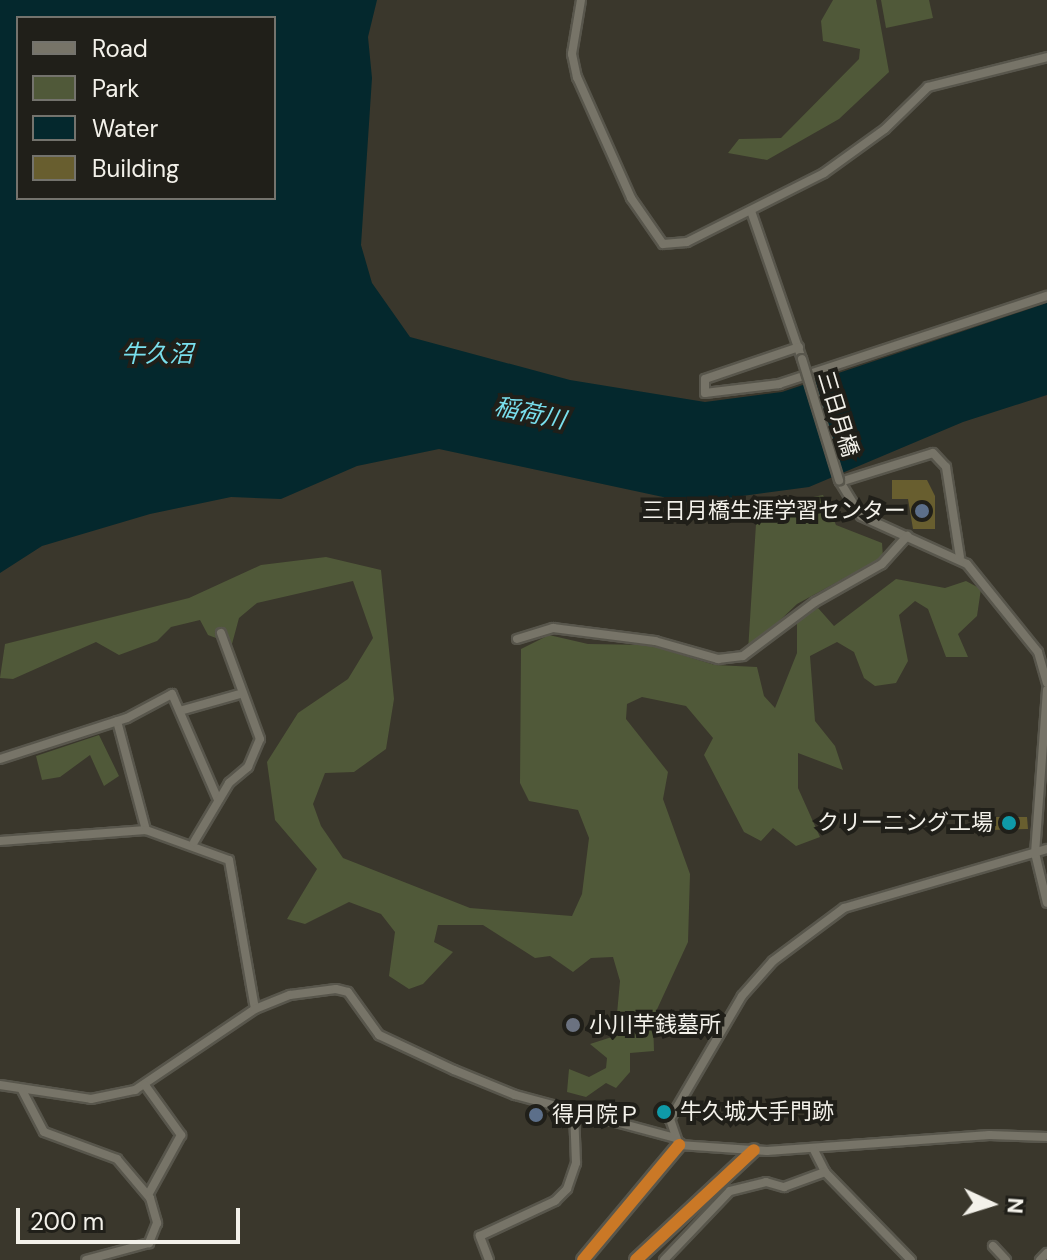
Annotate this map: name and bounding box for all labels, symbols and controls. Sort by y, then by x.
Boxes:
legend [16,16,276,200]
text: Road [92,33,148,64]
text: Park [92,73,139,104]
text: Water [92,113,158,144]
text: Building [92,153,179,184]
water label: 牛久沼 [121,340,193,368]
street label: 三日月橋 [813,368,863,460]
water label: 稲荷川 [492,391,568,435]
place label: 三日月橋生涯学習センター [642,498,906,524]
marker: 三日月橋生涯学習センター [913,502,931,520]
place label: クリーニング工場 [817,810,993,836]
marker: クリーニング工場 [1000,814,1018,832]
place label: 小川芋銭墓所 [589,1012,721,1038]
marker: 小川芋銭墓所 [564,1016,582,1034]
place label: 牛久城大手門跡 [680,1099,834,1125]
place label: 得月院Ｐ [552,1102,640,1128]
marker: 牛久城大手門跡 [655,1103,673,1121]
marker: 得月院Ｐ [527,1106,545,1124]
north arrow [951,1164,1031,1244]
scale bar [20,1192,244,1242]
text: N [1000,1197,1030,1215]
text: 200 m [30,1206,104,1237]

